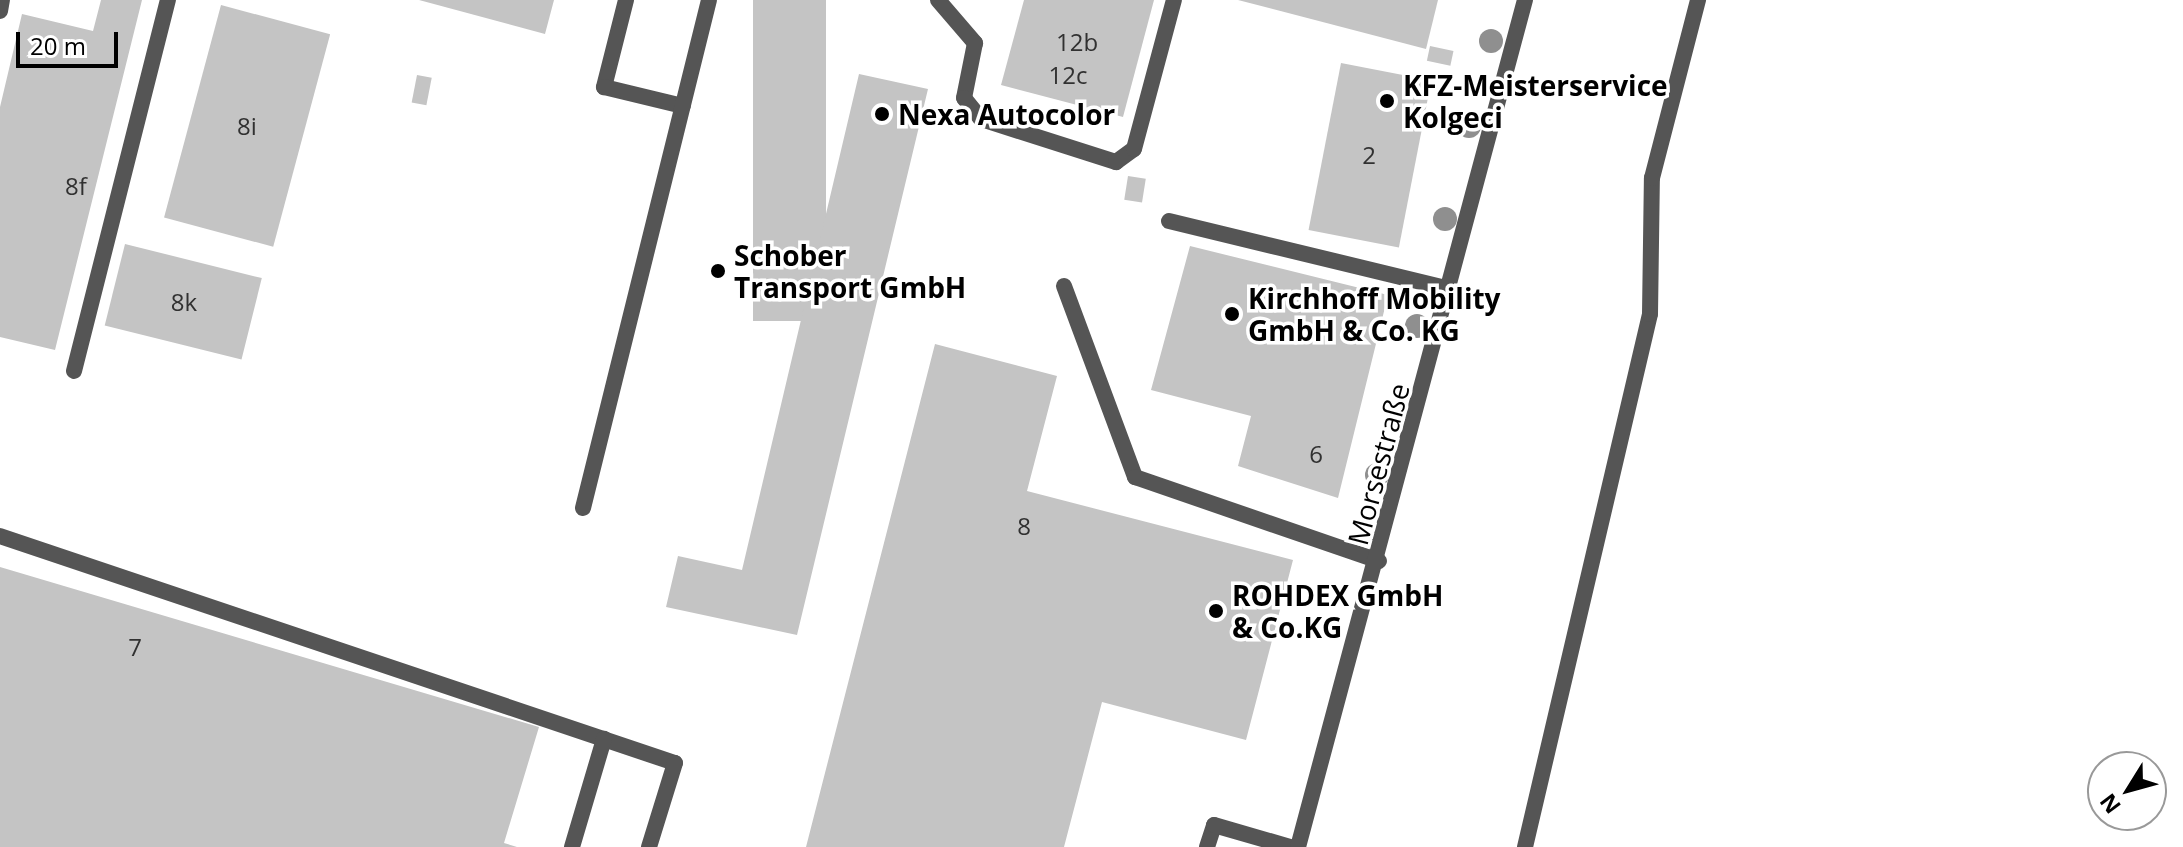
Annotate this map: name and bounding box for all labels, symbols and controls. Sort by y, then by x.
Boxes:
scale bar [20,16,122,66]
house number: 12b [1056,28,1098,56]
text: 20 m [30,29,86,62]
house number: 12c [1049,61,1087,89]
place label: KFZ-Meisterservice Kolgeci [1403,68,1668,134]
marker: KFZ-Meisterservice Kolgeci [1378,92,1396,110]
place label: Nexa Autocolor [898,97,1115,131]
marker: Nexa Autocolor [873,105,891,123]
house number: 8i [237,112,257,140]
house number: 2 [1362,141,1376,169]
house number: 8f [65,172,87,200]
place label: Schober Transport GmbH [734,238,966,304]
marker: Schober Transport GmbH [709,262,727,280]
place label: Kirchhoff Mobility GmbH & Co. KG [1248,281,1501,347]
house number: 8k [171,288,197,316]
marker: Kirchhoff Mobility GmbH & Co. KG [1223,305,1241,323]
street label: Morsestraße [1340,379,1416,549]
house number: 6 [1309,440,1323,468]
house number: 8 [1017,512,1031,540]
place label: ROHDEX GmbH & Co.KG [1232,578,1443,644]
marker: ROHDEX GmbH & Co.KG [1207,602,1225,620]
house number: 7 [128,633,142,661]
north arrow [2087,751,2167,831]
text: N [2092,788,2127,820]

